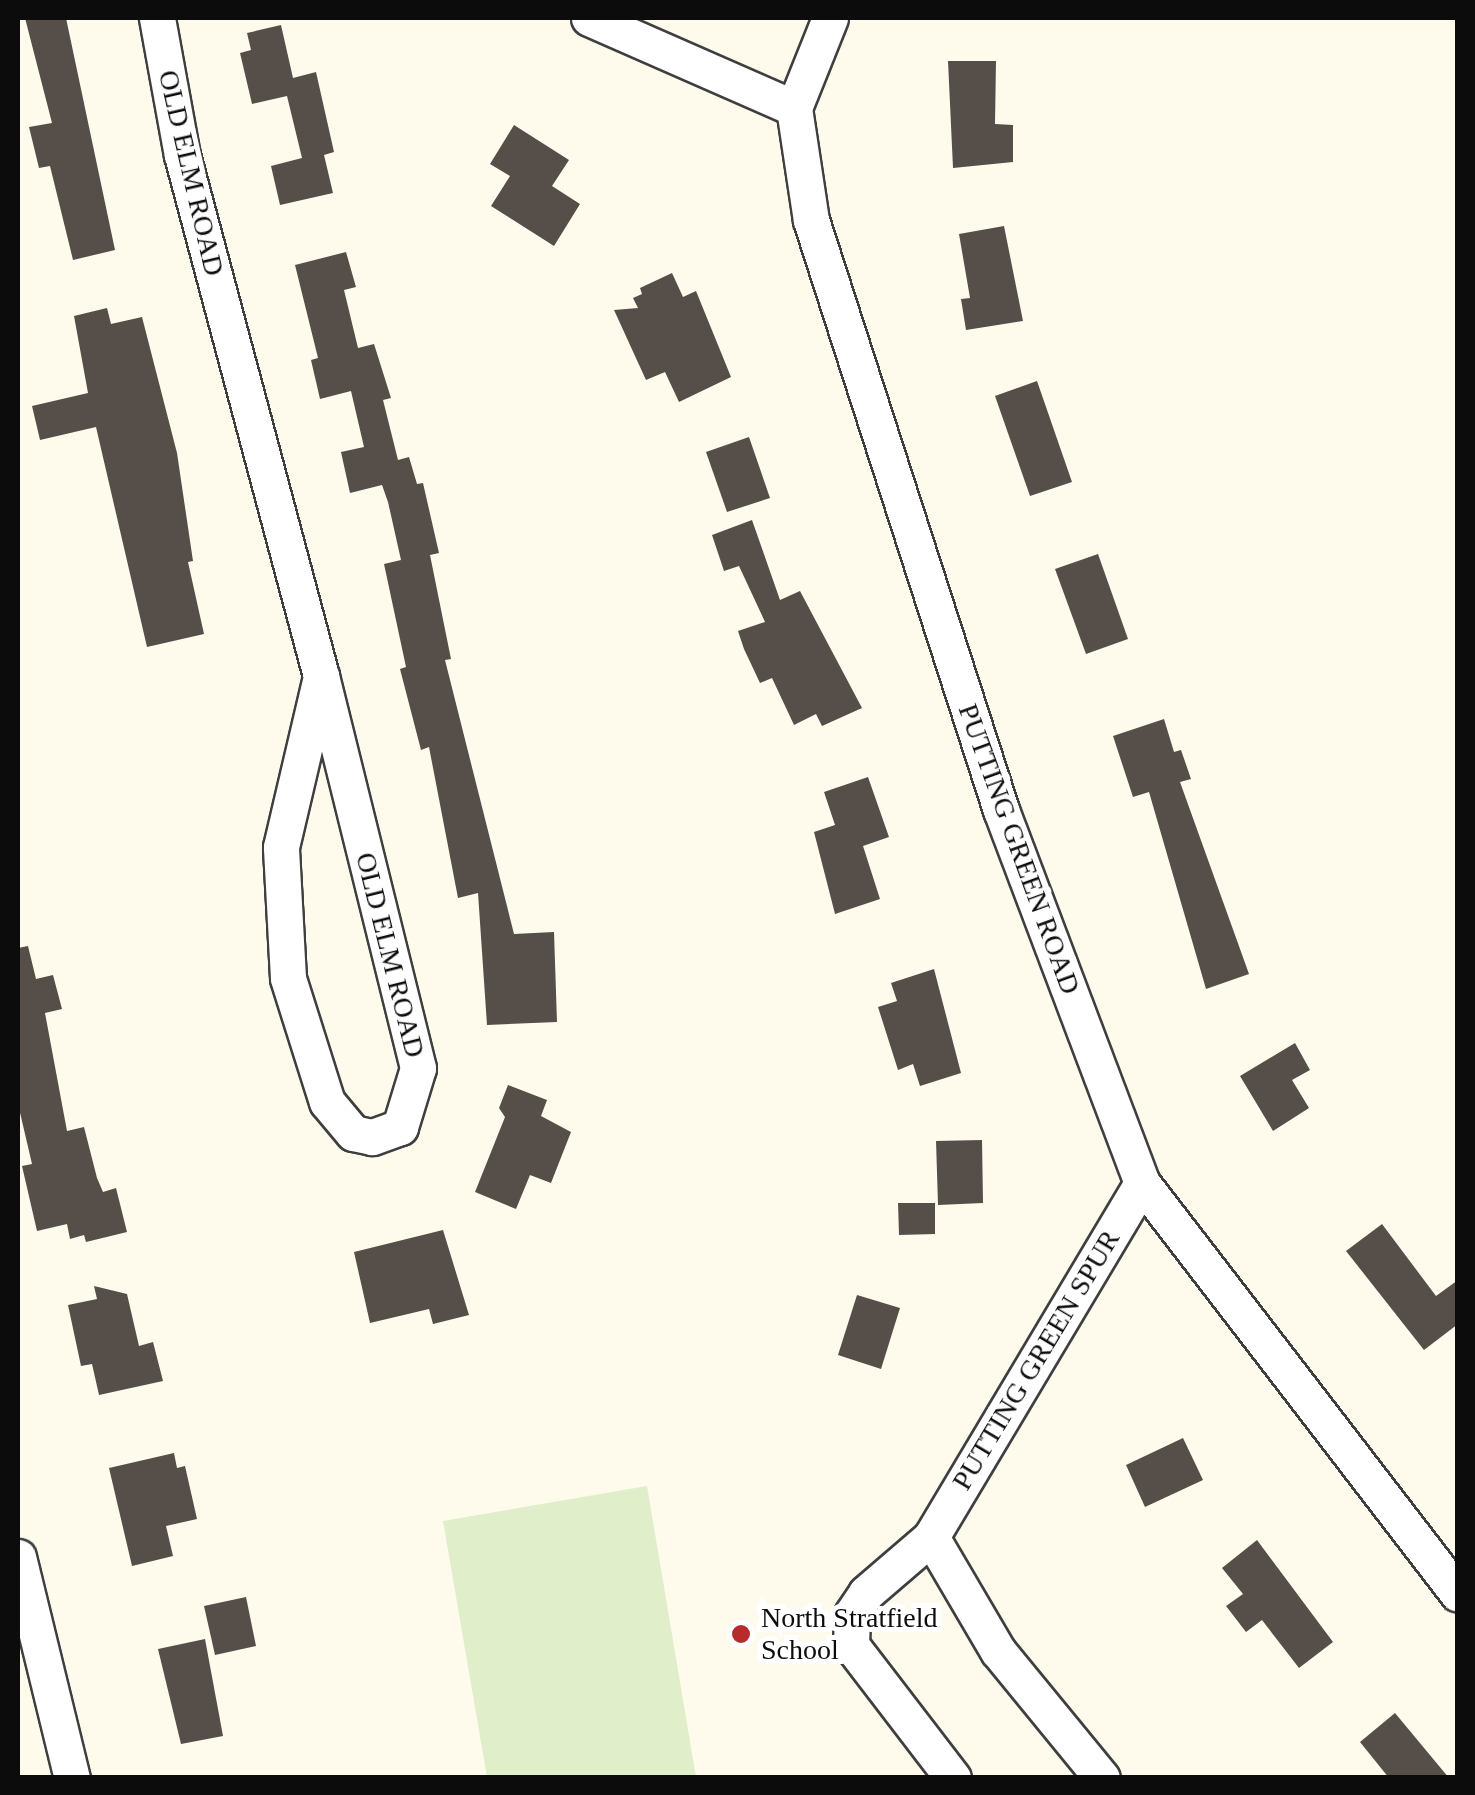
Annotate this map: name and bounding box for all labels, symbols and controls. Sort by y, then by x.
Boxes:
street label: OLD ELM ROAD [151,67,231,279]
street label: PUTTING GREEN ROAD [951,699,1087,999]
street label: OLD ELM ROAD [348,849,432,1061]
street label: PUTTING GREEN SPUR [945,1224,1127,1496]
place label: North Stratfield School [761,1601,938,1667]
marker: North Stratfield School [730,1623,752,1645]

